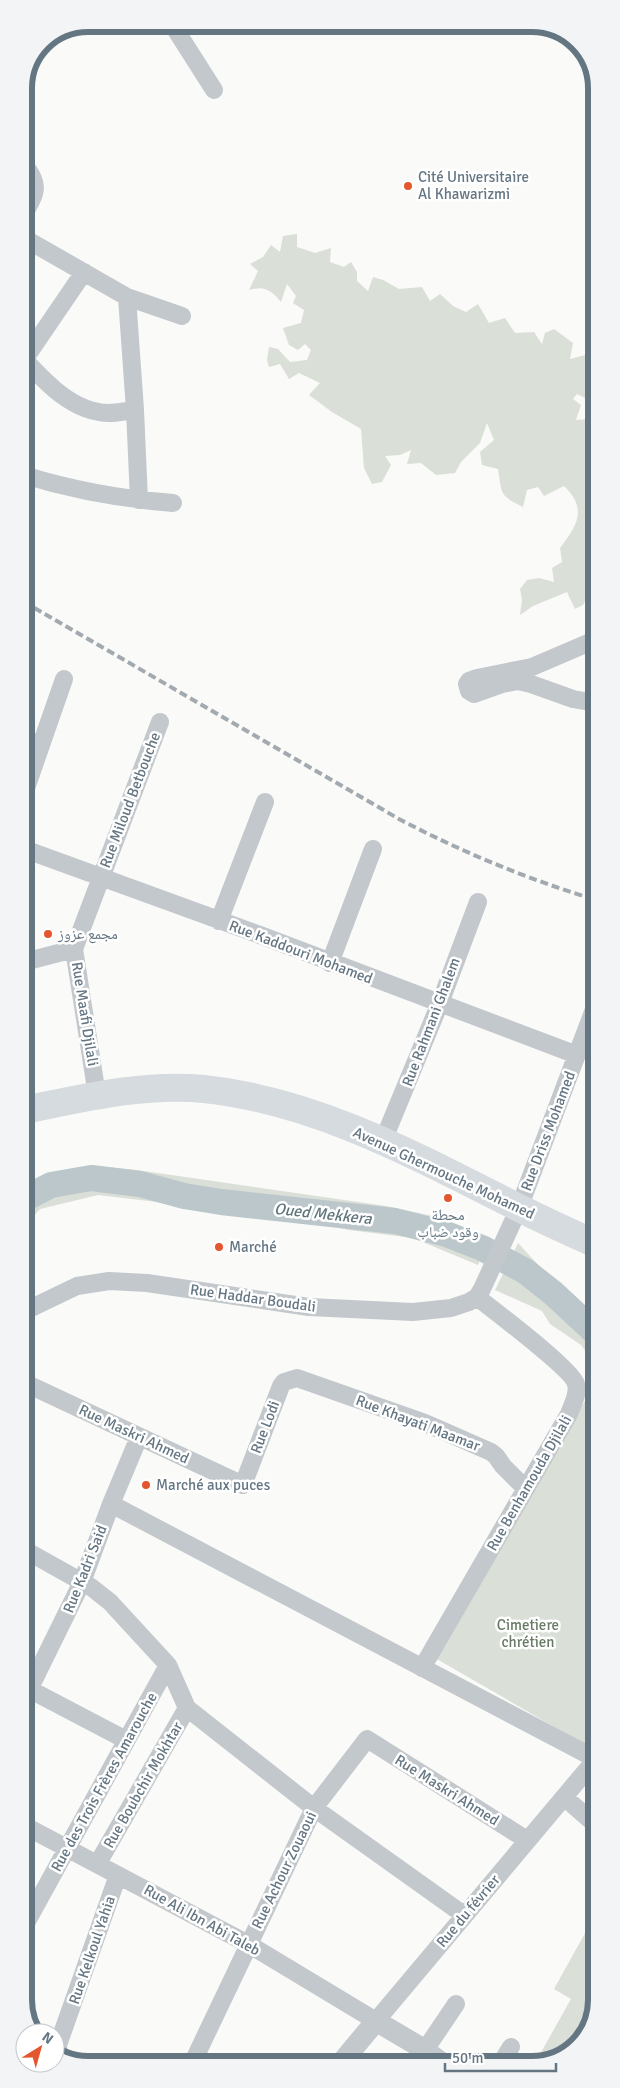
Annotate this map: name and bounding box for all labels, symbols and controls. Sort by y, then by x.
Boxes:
place label: Cité Universitaire Al Khawarizmi [418,168,529,203]
marker: Cité Universitaire Al Khawarizmi [402,180,414,192]
street label: Rue Miloud Betbouche [96,730,164,870]
street label: Rue Kaddouri Mohamed [227,916,375,988]
place label: مجمع عزوز [57,925,118,944]
marker: مجمع عزوز [42,928,54,940]
street label: Rue Rahmani Ghalem [398,955,464,1089]
street label: Rue Maafi Djilali [68,961,102,1067]
street label: Rue Driss Mohamed [517,1069,579,1193]
street label: Avenue Ghermouche Mohamed [350,1123,538,1223]
marker: محطة وقود ضباب [442,1192,454,1204]
water label: Oued Mekkera [273,1199,373,1229]
place label: محطة وقود ضباب [417,1206,479,1241]
place label: Marché [229,1238,277,1256]
marker: Marché [213,1241,225,1253]
street label: Rue Haddar Boudali [189,1280,317,1316]
street label: Rue Khayati Maamar [353,1391,483,1455]
street label: Rue Lodi [247,1398,283,1456]
street label: Rue Maskri Ahmed [76,1401,192,1467]
street label: Rue Benhamouda Djilali [483,1412,575,1554]
place label: Marché aux puces [156,1476,271,1494]
marker: Marché aux puces [140,1479,152,1491]
street label: Rue Kadri Said [59,1522,111,1616]
park label: Cimetiere chrétien [497,1616,559,1651]
street label: Rue des Trois Frères Amarouche [47,1689,161,1875]
street label: Rue Boubchir Mokhtar [100,1718,187,1851]
street label: Rue Maskri Ahmed [392,1751,502,1829]
street label: Rue Achour Zouaoui [248,1808,320,1932]
street label: Rue du février [432,1871,504,1951]
street label: Rue Ali Ibn Abi Taleb [141,1881,263,1959]
street label: Rue Kelkoul Yahia [65,1893,119,2007]
north arrow [15,2023,65,2073]
text: N [39,2028,57,2048]
scale bar [445,2040,556,2072]
text: 50 m [452,2049,483,2067]

